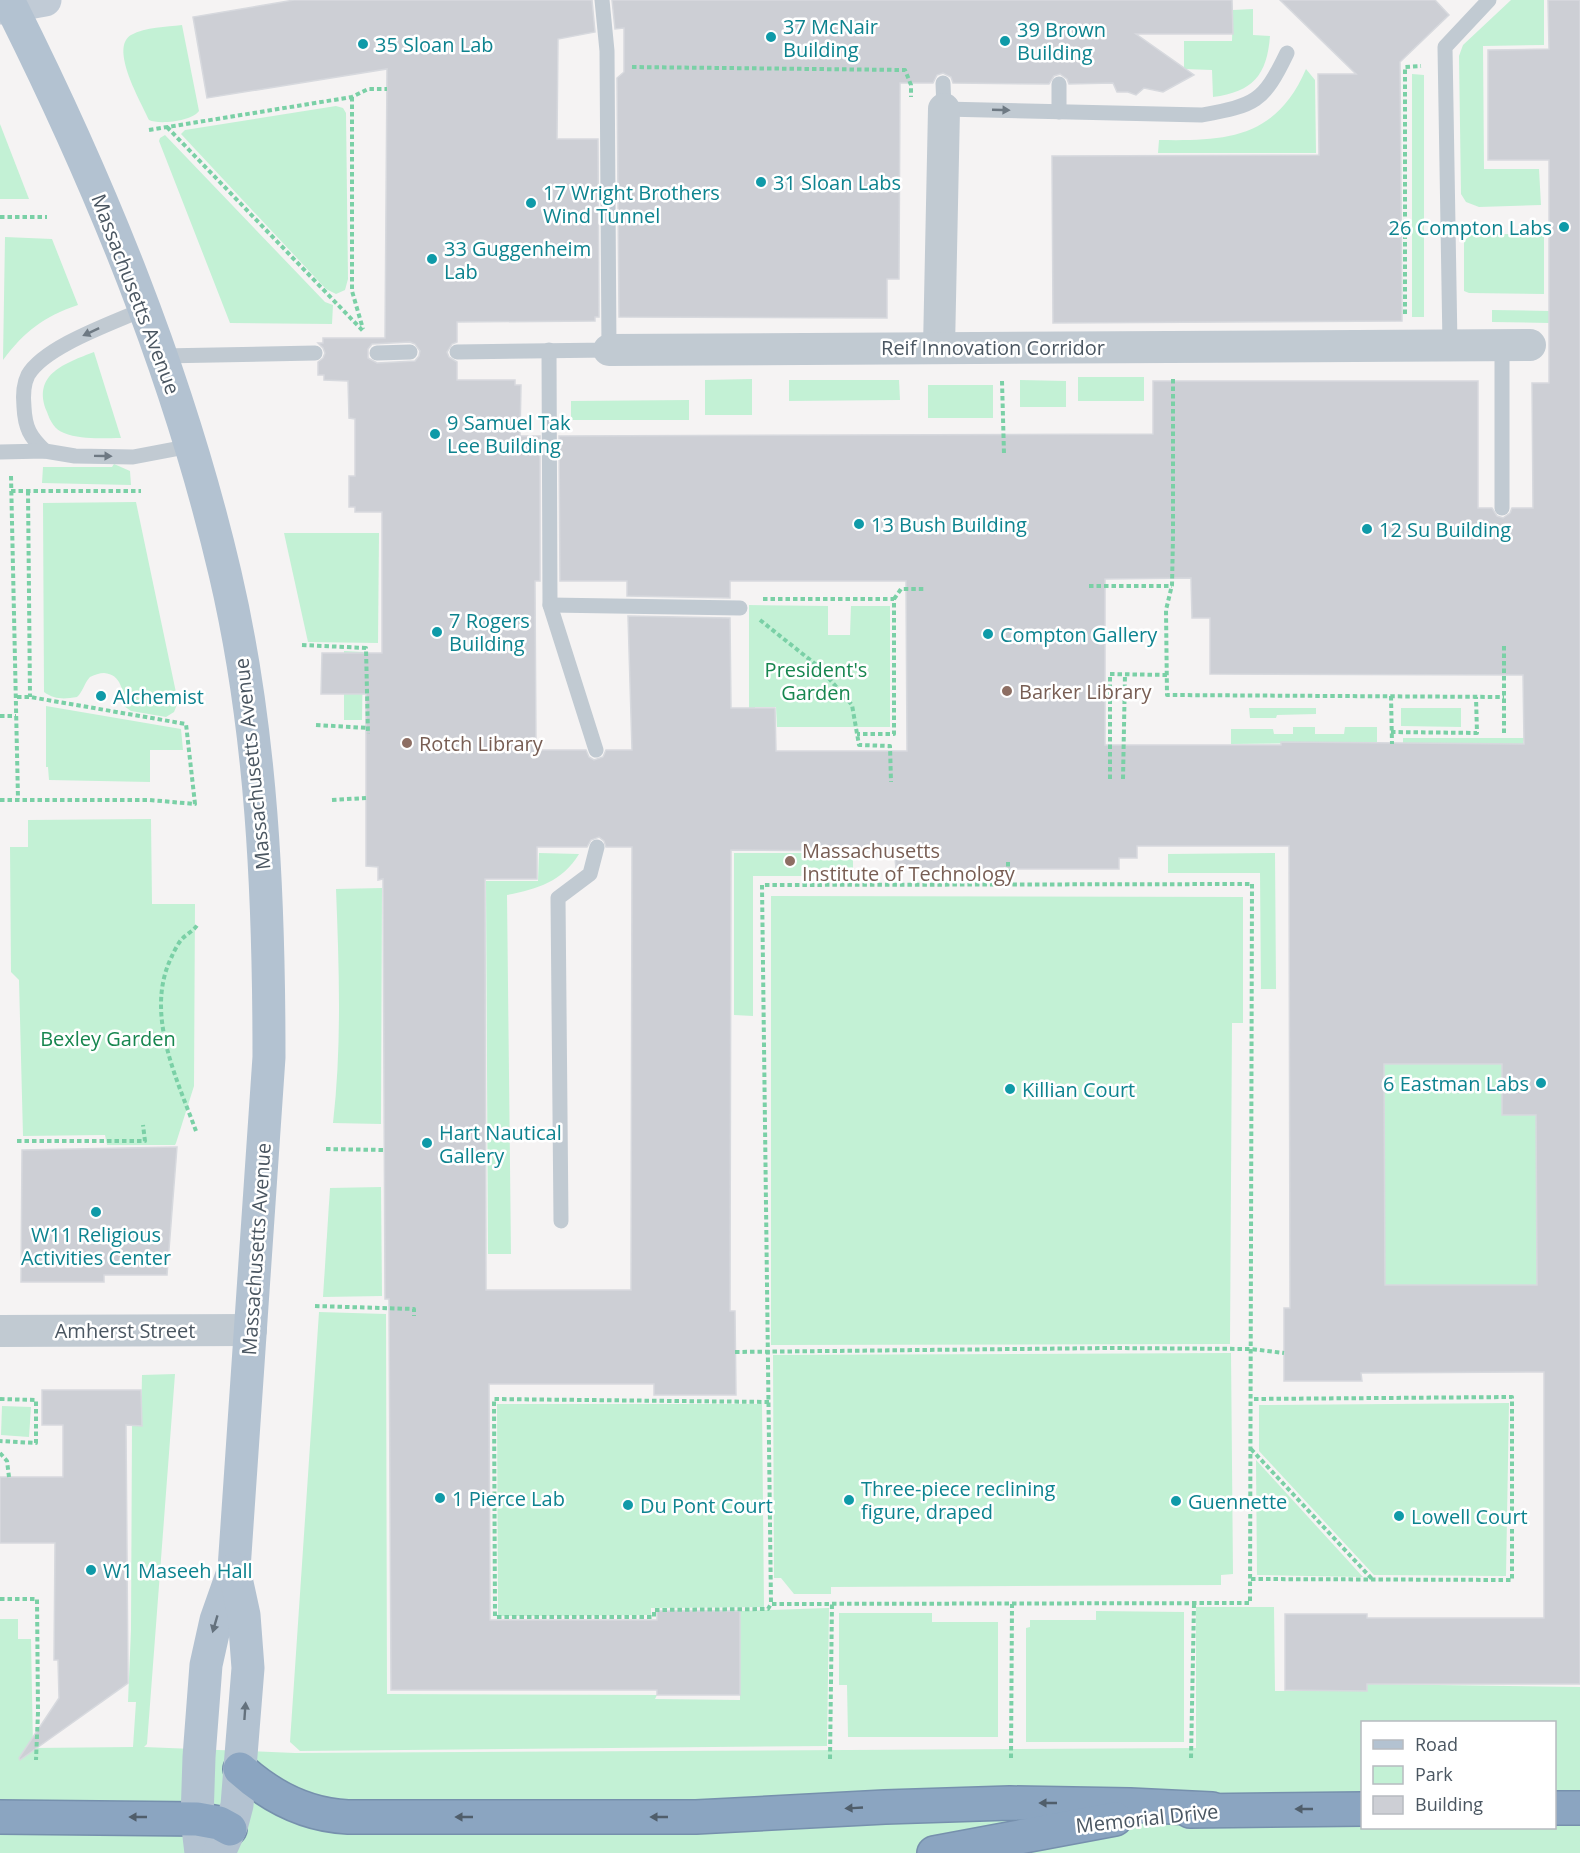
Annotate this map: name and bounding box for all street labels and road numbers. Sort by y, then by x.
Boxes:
street label: Massachusetts Avenue [85,190,187,398]
street label: Reif Innovation Corridor [881,334,1105,361]
street label: Massachusetts Avenue [227,657,277,871]
street label: Massachusetts Avenue [235,1142,277,1356]
street label: Amherst Street [55,1317,195,1344]
street label: Memorial Drive [1074,1797,1220,1839]

